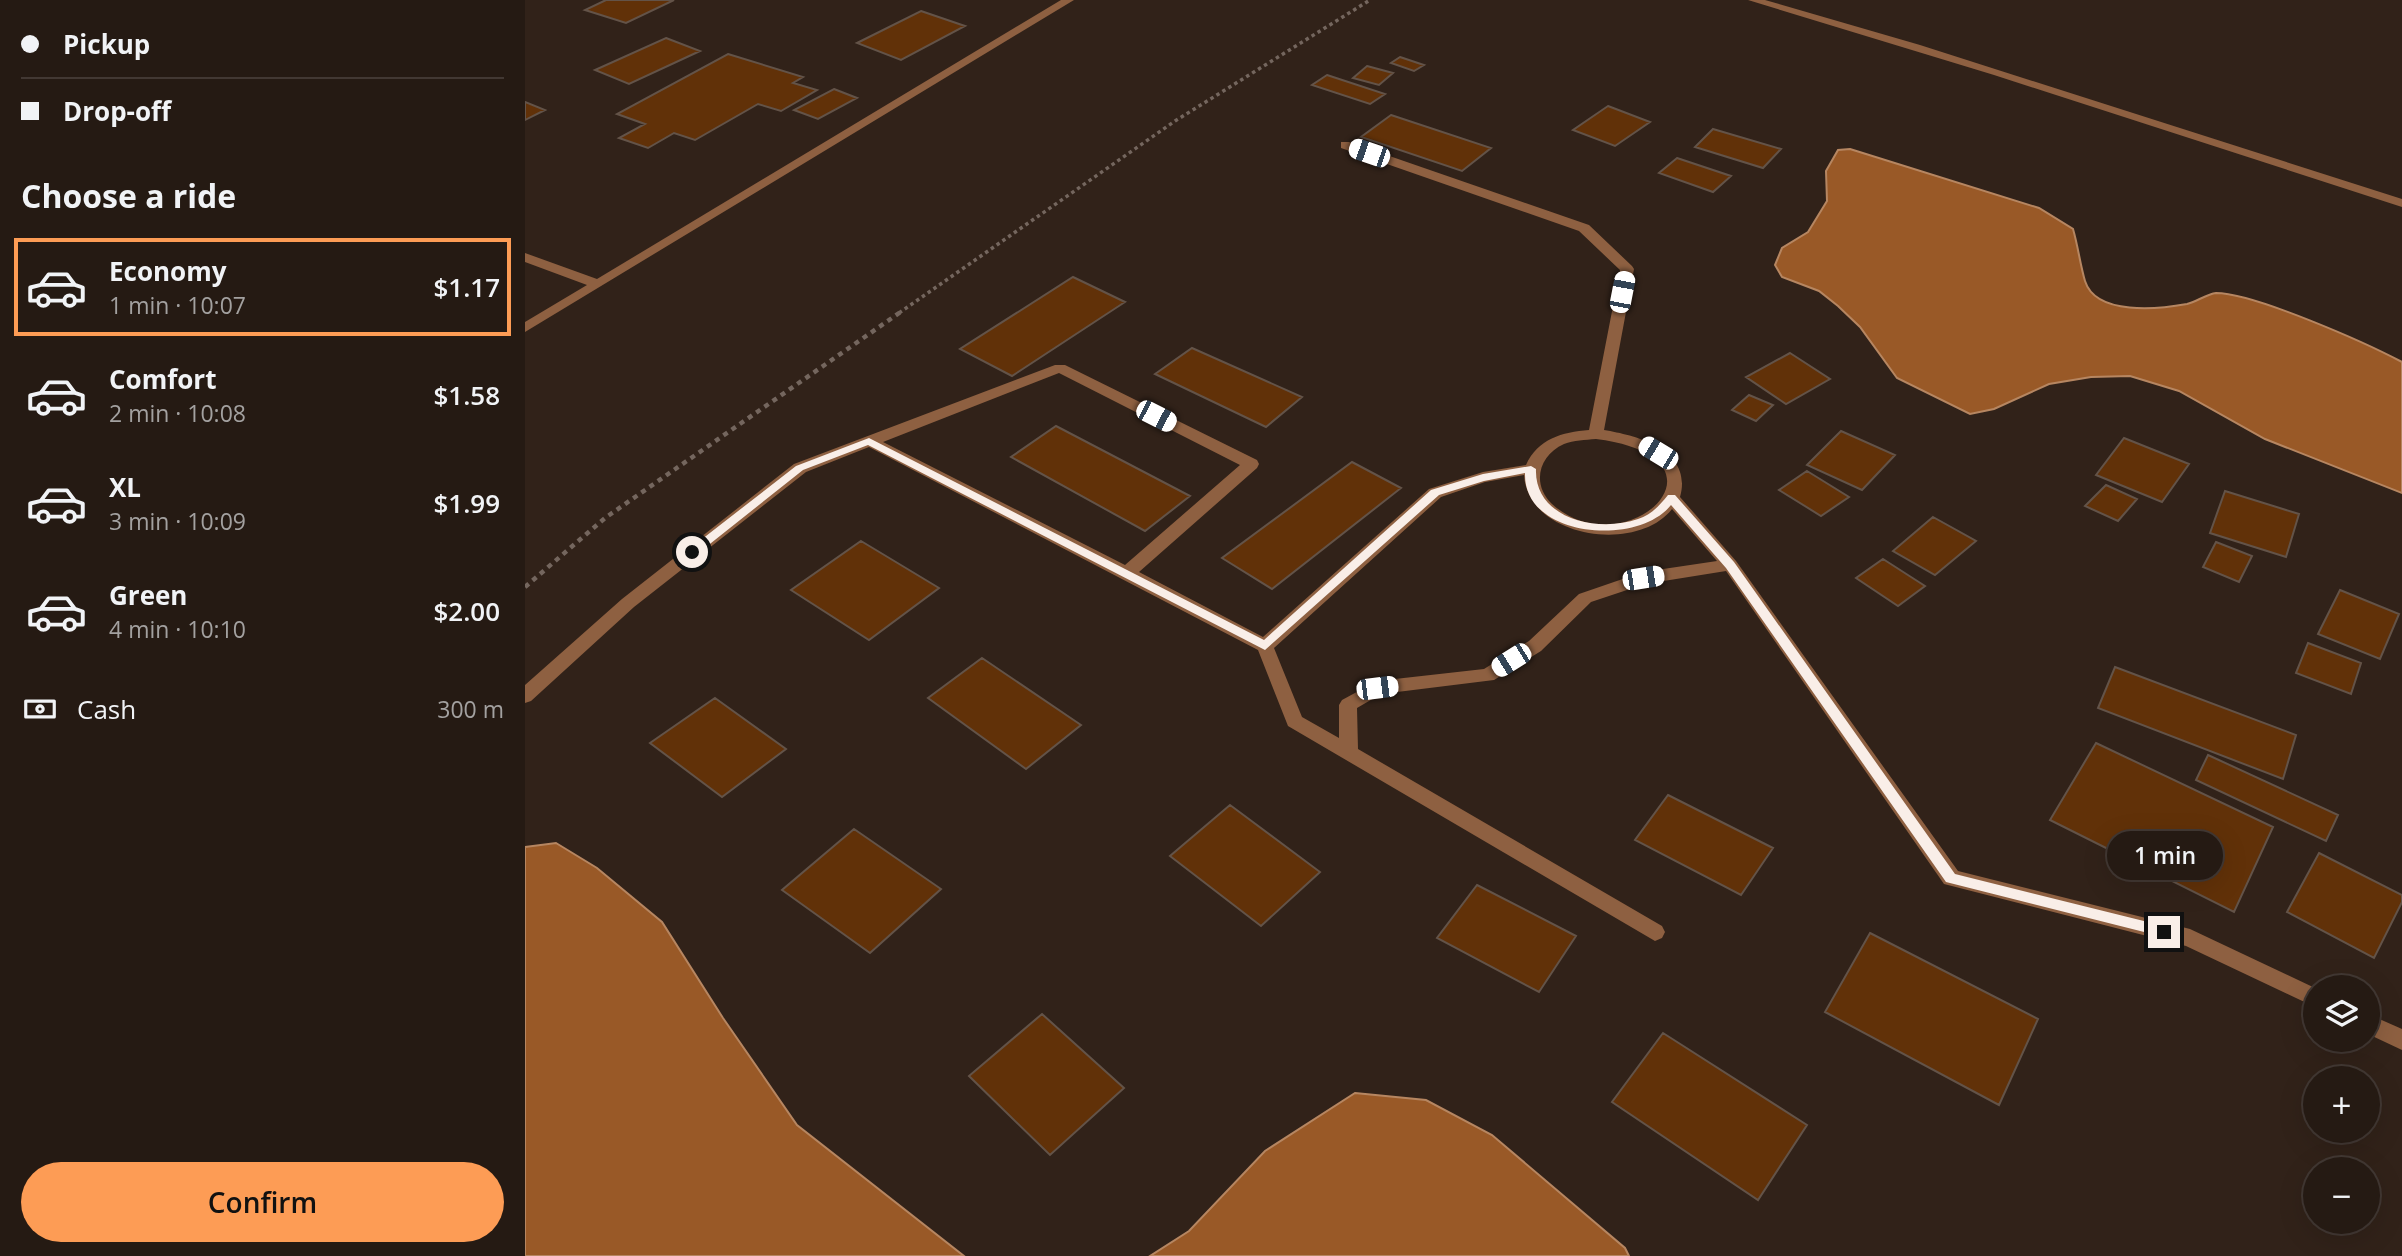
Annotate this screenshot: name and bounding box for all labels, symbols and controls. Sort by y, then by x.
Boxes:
text: Pickup [63,26,150,62]
text: Drop-off [63,93,171,129]
car [1346,136,1393,170]
text: Choose a ride [21,174,236,217]
text: Economy [109,253,227,289]
icon: car [25,256,88,319]
text: $1.17 [433,269,500,305]
car [1608,269,1637,315]
text: 1 min · 10:07 [109,289,246,321]
text: Comfort [109,361,216,397]
icon: car [25,364,88,427]
text: $1.58 [433,377,500,413]
text: 2 min · 10:08 [109,397,246,429]
car [1133,397,1180,435]
car [1635,433,1682,473]
text: XL [109,469,141,505]
icon: car [25,472,88,535]
text: $1.99 [433,485,500,521]
text: 3 min · 10:09 [109,505,246,537]
route start [676,536,708,568]
car [1621,564,1666,592]
text: Green [109,577,187,613]
icon: car [25,580,88,643]
text: $2.00 [433,593,500,629]
text: 4 min · 10:10 [109,613,246,645]
car [1488,640,1535,680]
car [1355,675,1400,701]
icon: cash [21,690,59,728]
text: Cash [77,691,136,727]
text: 300 m [437,693,504,725]
callout: 1 min [2106,830,2222,880]
text: 1 min [2134,839,2196,871]
route end [2148,916,2180,948]
map controls [2303,975,2380,1234]
button: layers [2303,975,2380,1052]
button: + [2303,1066,2380,1143]
button: − [2303,1157,2380,1234]
button: Confirm [21,1162,504,1242]

